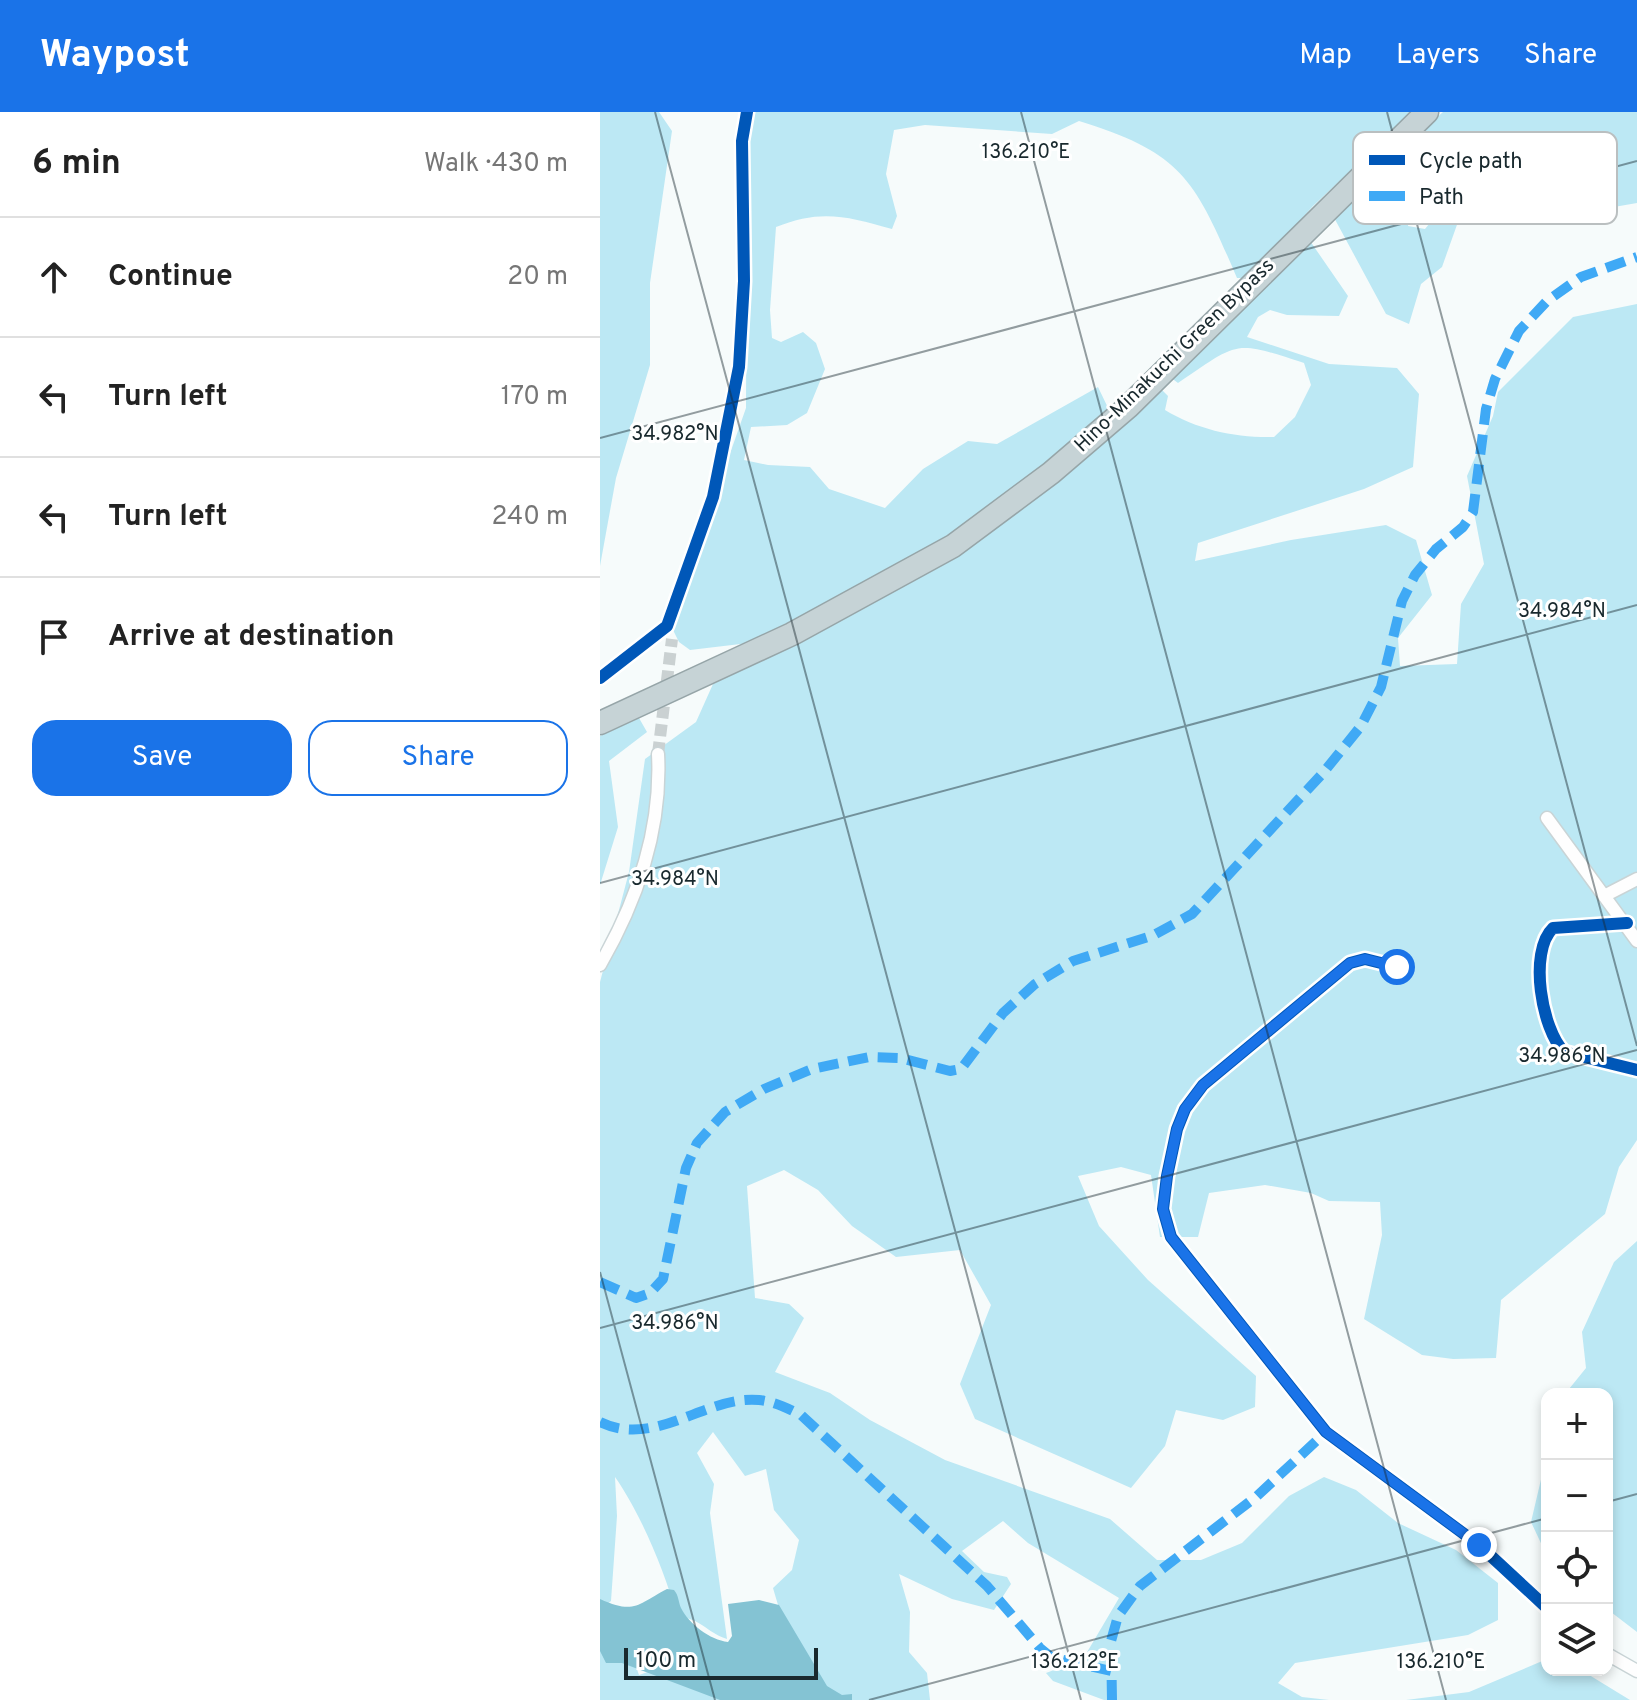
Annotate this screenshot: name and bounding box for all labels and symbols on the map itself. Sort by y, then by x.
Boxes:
legend [1353,132,1617,224]
text: 136.210°E [982,140,1070,166]
text: Cycle path [1419,149,1523,176]
text: Path [1419,185,1464,212]
street label: Hino-Minakuchi Green Bypass [1069,253,1281,459]
text: 34.982°N [631,422,719,448]
text: 34.984°N [1518,599,1606,625]
text: 34.984°N [631,867,719,893]
route start [1379,949,1415,985]
text: 34.986°N [1518,1044,1606,1070]
text: 34.986°N [631,1311,719,1337]
route end [1461,1527,1497,1563]
scale bar [624,1644,818,1680]
text: 136.212°E [1031,1650,1119,1676]
text: 136.210°E [1397,1650,1485,1676]

